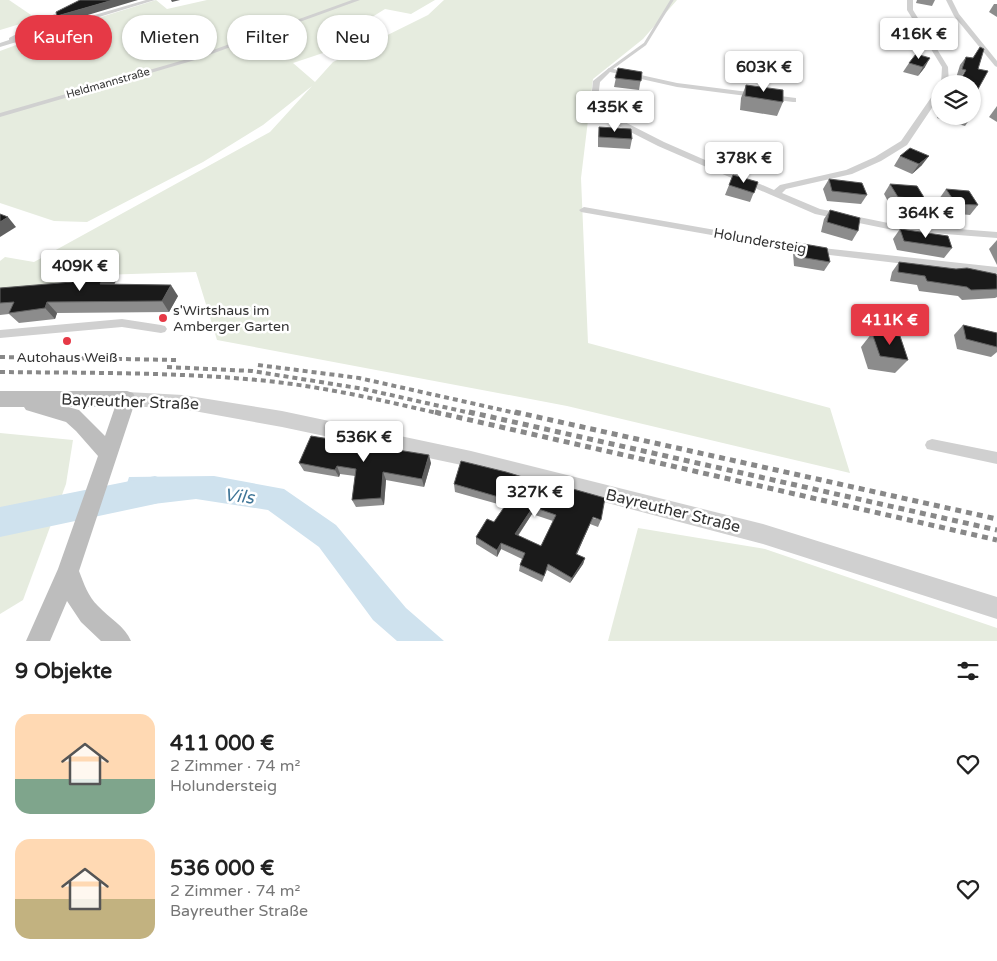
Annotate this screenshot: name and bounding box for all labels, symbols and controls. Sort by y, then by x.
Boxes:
chip: Kaufen [15,15,112,60]
chip: Mieten [122,15,217,60]
chip: Filter [227,15,307,60]
chip: Neu [317,15,388,60]
pin: 416K € [878,18,960,60]
text: 416K € [891,24,947,44]
pin: 603K € [723,51,805,93]
text: 603K € [736,57,792,77]
street label: Heldmannstraße [65,65,151,101]
map controls [931,75,981,125]
button: layers [931,75,981,125]
pin: 435K € [574,90,656,133]
text: 435K € [587,97,643,117]
pin: 378K € [703,142,785,184]
text: 378K € [716,148,772,168]
pin: 364K € [885,196,967,239]
text: 364K € [898,203,954,223]
street label: Holundersteig [712,224,808,258]
pin: 409K € [39,250,121,292]
text: 409K € [52,256,108,276]
place label: s'Wirtshaus im Amberger Garten [173,302,289,335]
pin: 411K € [849,304,931,346]
text: 411K € [862,310,918,330]
marker: s'Wirtshaus im Amberger Garten [157,312,169,324]
marker: Autohaus Weiß [61,335,73,347]
place label: Autohaus Weiß [16,349,118,366]
street label: Bayreuther Straße [61,390,199,414]
pin: 536K € [323,420,405,463]
text: 536K € [336,427,392,447]
pin: 327K € [494,476,576,518]
text: 327K € [507,482,563,502]
water label: Vils [223,483,256,509]
street label: Bayreuther Straße [604,485,742,537]
icon: filters [954,657,982,685]
text: 9 Objekte [15,659,112,684]
text: 411 000 € [170,731,274,756]
icon: home [55,734,115,794]
icon: heart [954,750,982,778]
text: 2 Zimmer · 74 m² [170,756,300,776]
text: Holundersteig [170,776,277,796]
text: 536 000 € [170,856,274,881]
icon: home [55,859,115,919]
icon: heart [954,875,982,903]
text: 2 Zimmer · 74 m² [170,881,300,901]
text: Bayreuther Straße [170,901,308,921]

